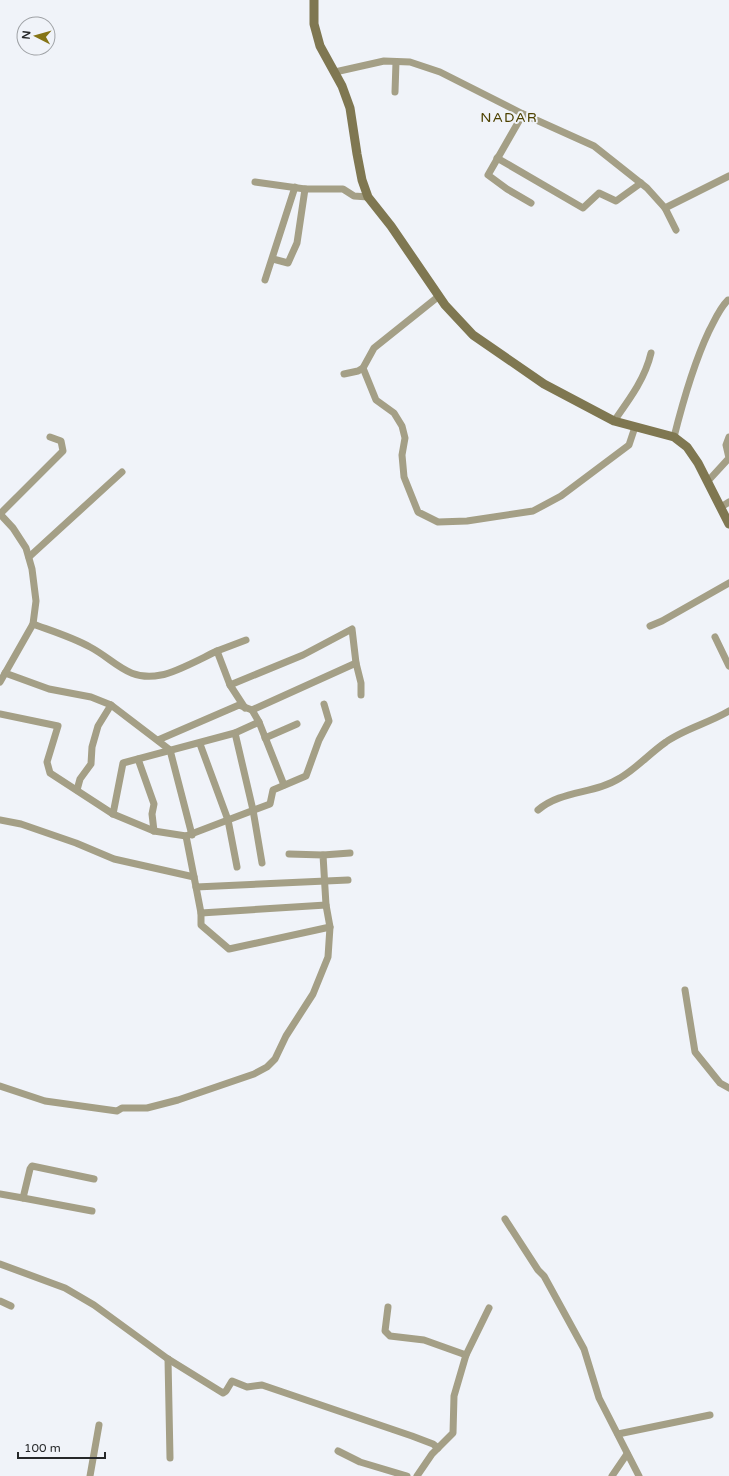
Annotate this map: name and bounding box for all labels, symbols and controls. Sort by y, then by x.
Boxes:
north arrow [16,16,56,56]
text: N [20,30,33,40]
district label: NADAR [480,109,538,126]
scale bar [18,1434,105,1460]
text: 100 m [24,1441,61,1455]

